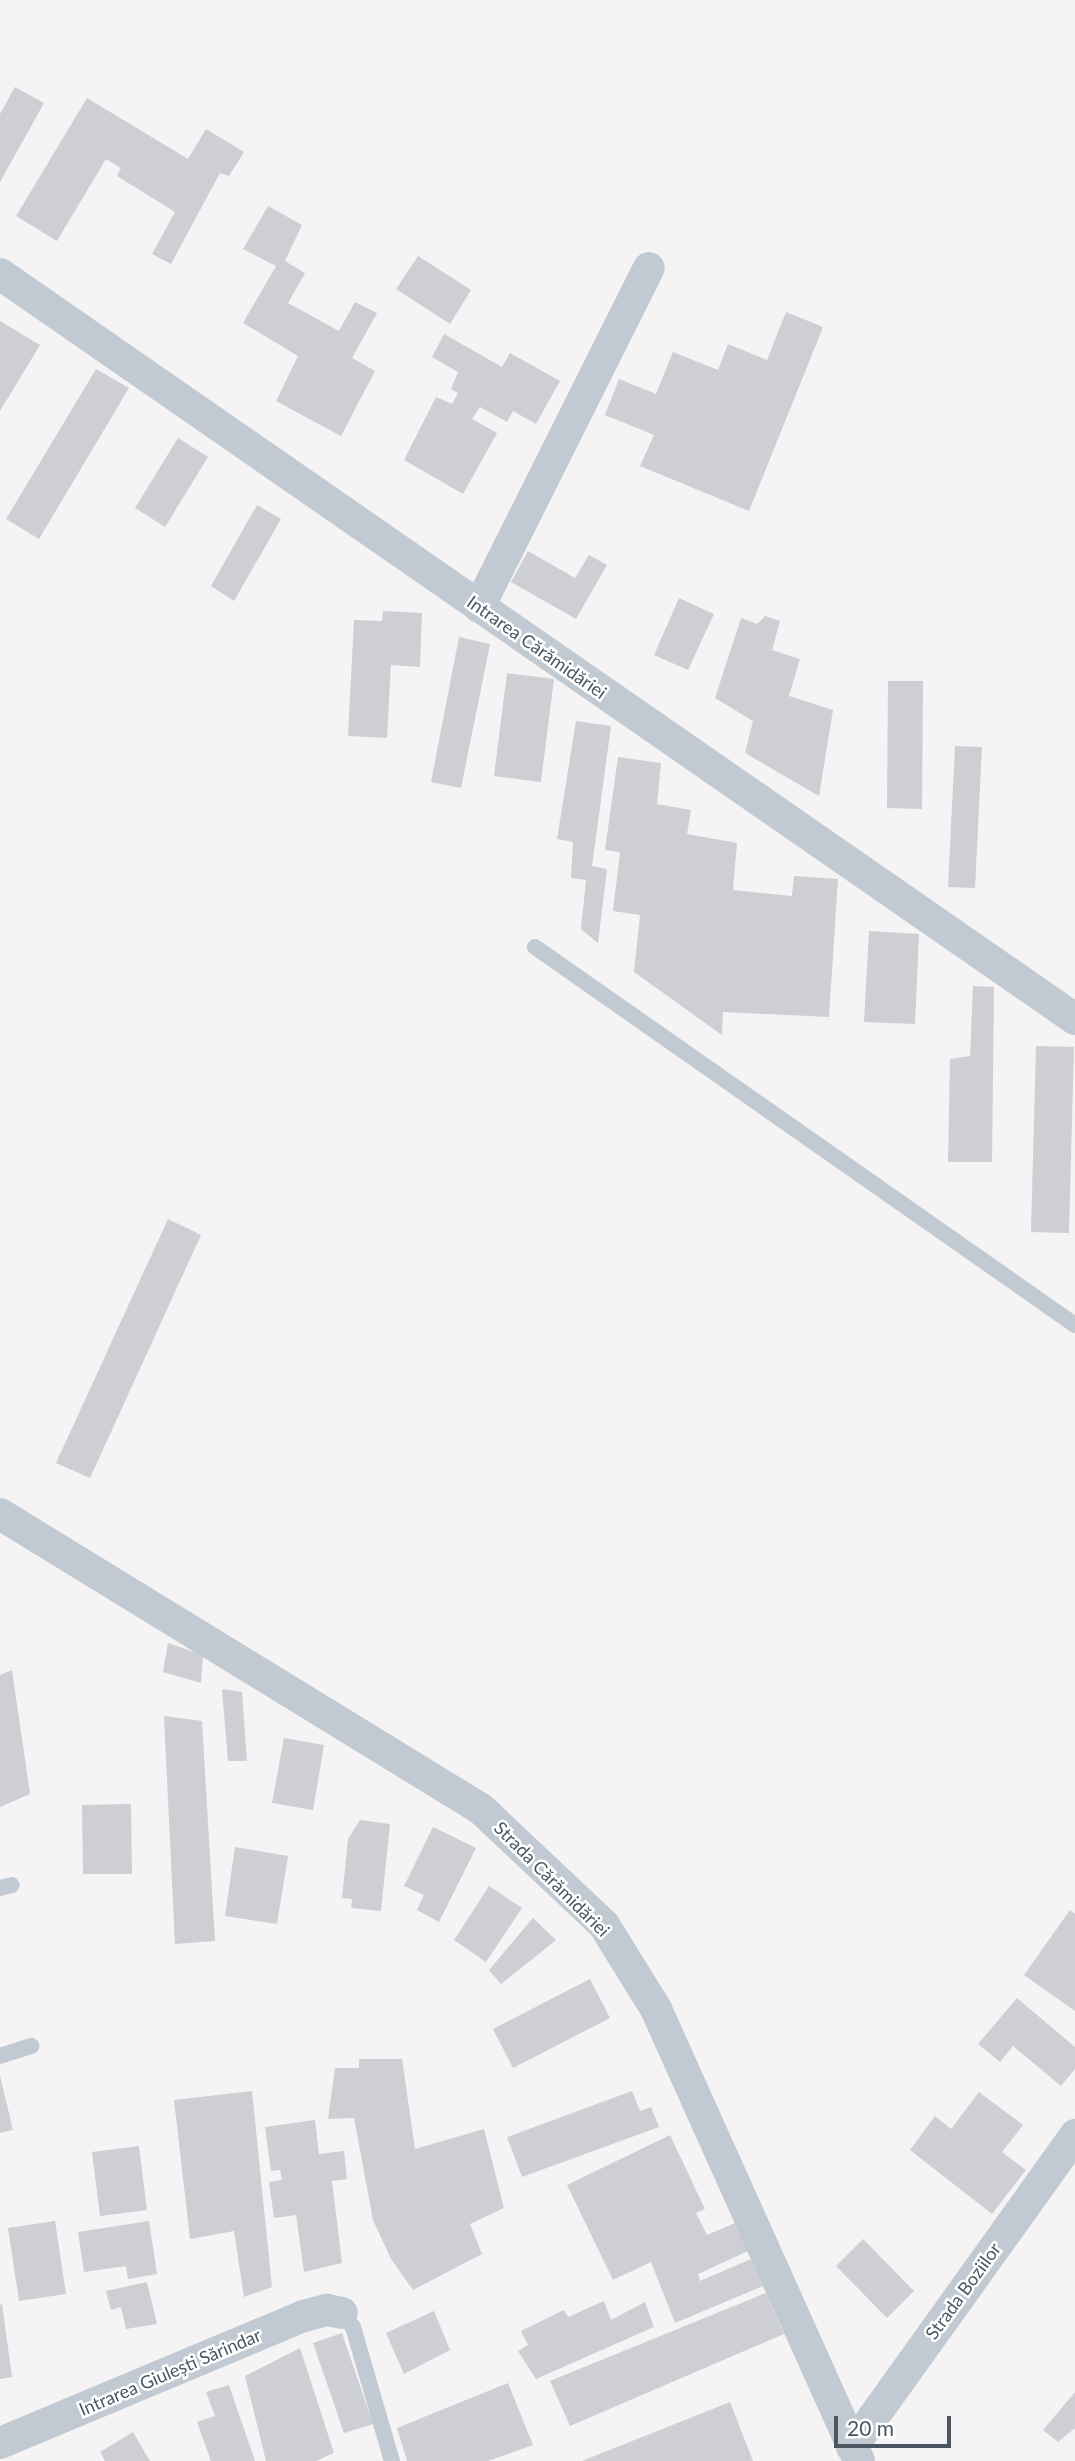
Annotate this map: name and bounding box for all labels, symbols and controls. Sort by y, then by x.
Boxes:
street label: Intrarea Cărămidăriei [463,591,611,703]
street label: Strada Cărămidăriei [490,1817,614,1941]
street label: Strada Boziilor [921,2238,1005,2344]
street label: Intrarea Giulești Sărindar [76,2324,264,2420]
scale bar [837,2402,954,2446]
text: 20 m [847,2415,894,2440]

